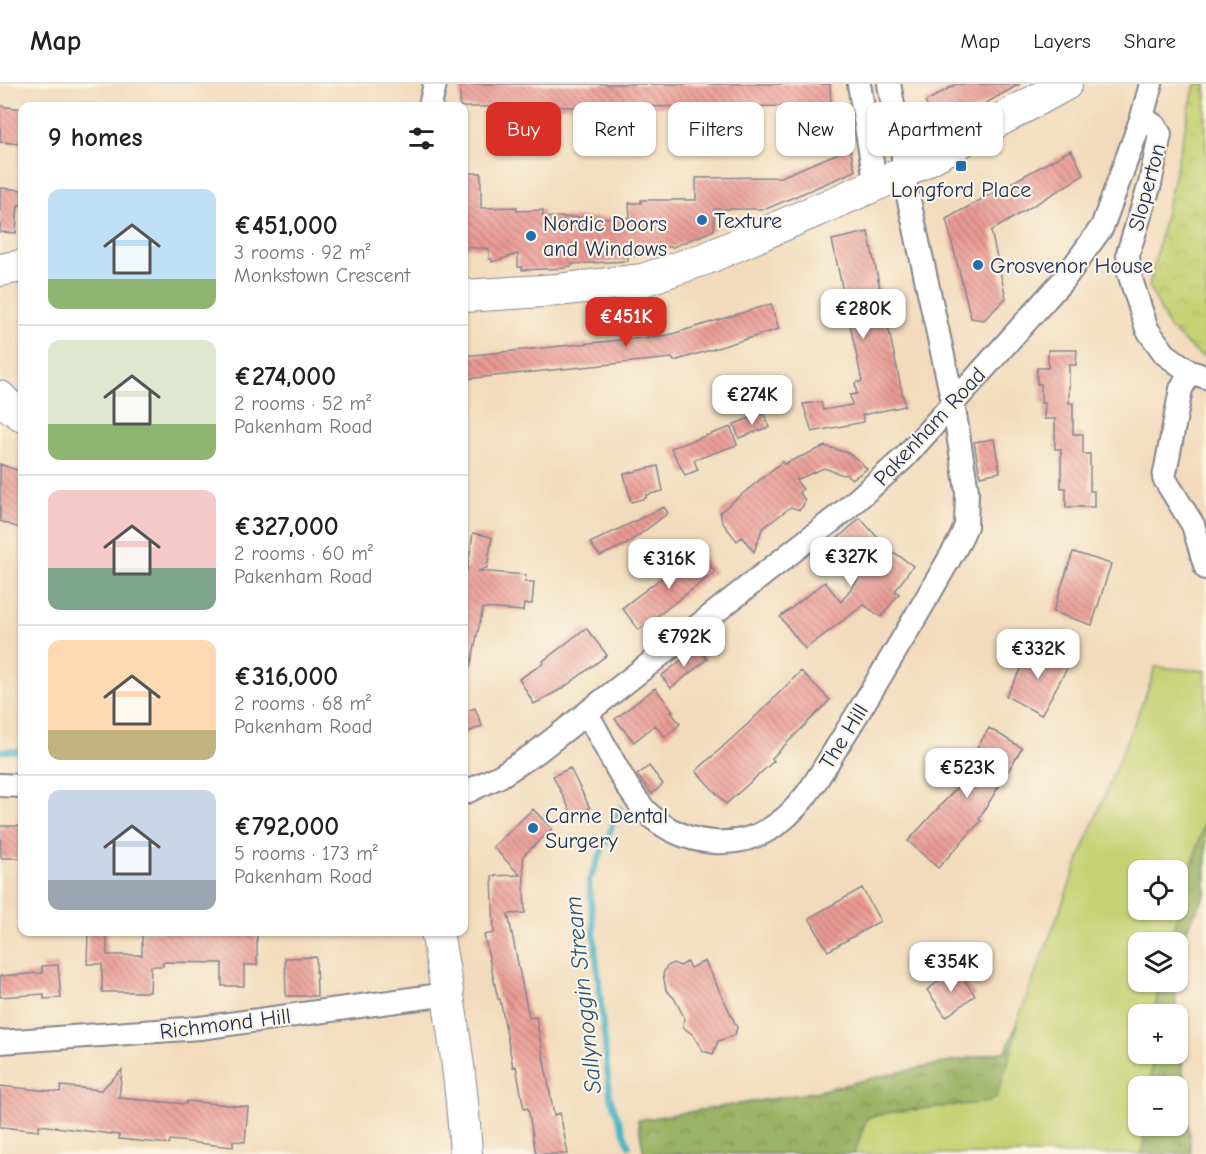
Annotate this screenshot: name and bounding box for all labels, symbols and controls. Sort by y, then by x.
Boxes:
text: Map [30,25,81,57]
text: Map [961,29,1000,53]
text: Layers [1033,29,1091,53]
text: Share [1124,29,1176,53]
chip: Buy [486,102,561,156]
chip: Rent [573,102,656,156]
chip: Filters [668,102,764,156]
chip: New [776,102,855,156]
chip: Apartment [867,102,1003,156]
icon: filters [405,122,438,155]
text: 9 homes [48,123,143,153]
street label: Sloperton [1123,141,1171,234]
marker: Longford Place [954,159,968,173]
place label: Longford Place [891,177,1031,203]
place label: Texture [714,208,782,234]
text: €451,000 [234,211,338,241]
place label: Nordic Doors and Windows [543,211,667,262]
icon: home [96,213,168,285]
marker: Texture [695,213,709,227]
marker: Nordic Doors and Windows [524,229,538,243]
text: 3 rooms · 92 m² [234,241,371,264]
place label: Grosvenor House [990,253,1153,279]
marker: Grosvenor House [971,258,985,272]
text: Monkstown Crescent [234,264,410,287]
pin: €280K [821,289,905,340]
pin: €451K [584,297,668,348]
text: €280K [835,297,891,320]
text: €451K [600,305,652,328]
text: €274,000 [234,362,336,392]
street label: Pakenham Road [868,362,991,491]
icon: home [96,364,168,436]
pin: €274K [710,375,794,426]
text: €274K [726,383,778,406]
text: 2 rooms · 52 m² [234,392,371,415]
text: Pakenham Road [234,415,372,438]
text: €327,000 [234,512,339,542]
icon: home [96,514,168,586]
pin: €327K [809,537,893,588]
pin: €316K [627,539,711,590]
text: 2 rooms · 60 m² [234,542,373,565]
text: €327K [824,545,878,568]
text: €316K [642,547,696,570]
text: Pakenham Road [234,565,372,588]
pin: €792K [642,617,726,668]
text: €792K [657,625,711,648]
pin: €332K [996,629,1080,680]
text: €332K [1011,637,1065,660]
text: €316,000 [234,662,338,692]
icon: home [96,664,168,736]
text: 2 rooms · 68 m² [234,692,371,715]
street label: The Hill [814,699,874,774]
text: Pakenham Road [234,715,372,738]
pin: €523K [925,748,1009,799]
text: €523K [939,756,995,779]
place label: Carne Dental Surgery [545,803,668,854]
text: €792,000 [234,812,339,842]
icon: home [96,814,168,886]
marker: Carne Dental Surgery [526,821,540,835]
text: 5 rooms · 173 m² [234,842,378,865]
map controls [1128,860,1188,1136]
button: locate [1128,860,1188,920]
text: Pakenham Road [234,865,372,888]
water label: Sallynoggin Stream [559,895,607,1095]
button: layers [1128,932,1188,992]
pin: €354K [909,942,993,993]
text: €354K [924,950,978,973]
street label: Richmond Hill [158,1003,292,1045]
button: + [1128,1004,1188,1064]
button: − [1128,1076,1188,1136]

